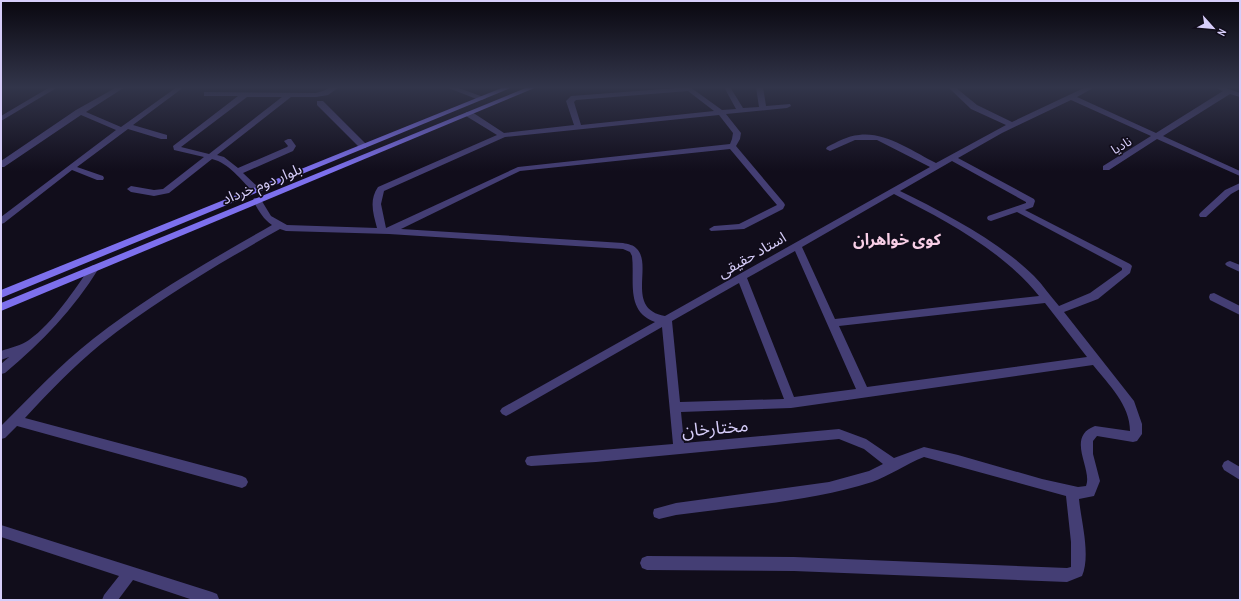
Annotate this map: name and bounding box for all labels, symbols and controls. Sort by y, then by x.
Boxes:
north arrow [1193,8,1233,48]
text: N [1214,27,1229,38]
street label: نادیا [1108,133,1135,158]
street label: بلوار دوم خرداد [219,159,305,210]
street label: استاد حقیقی [714,227,789,282]
district label: کوی خواهران [853,229,942,249]
street label: مختارخان [681,413,749,442]

